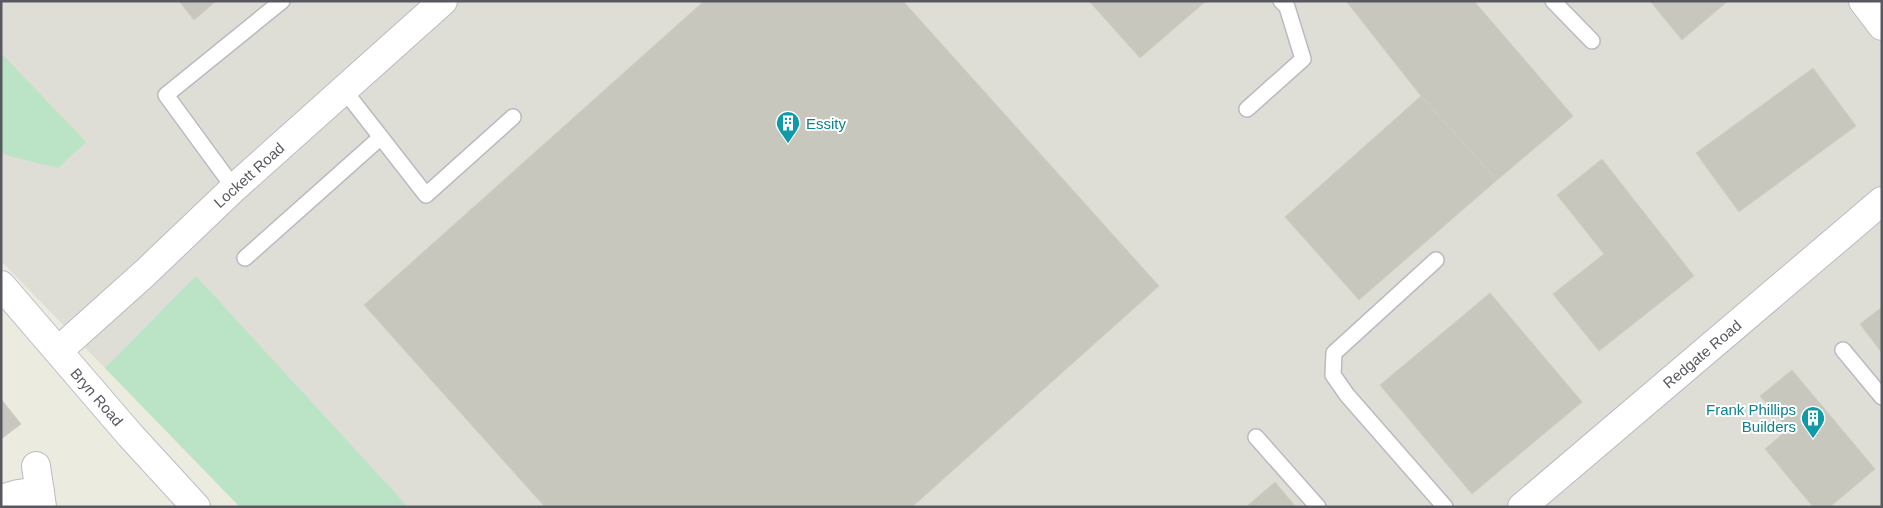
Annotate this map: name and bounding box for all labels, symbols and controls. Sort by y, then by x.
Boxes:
building icon: Essity [775,110,801,144]
place label: Essity [806,115,847,132]
street label: Lockett Road [210,139,288,211]
street label: Redgate Road [1659,316,1745,392]
street label: Bryn Road [67,365,127,429]
place label: Frank Phillips Builders [1706,401,1796,435]
building icon: Frank Phillips Builders [1800,405,1826,439]

